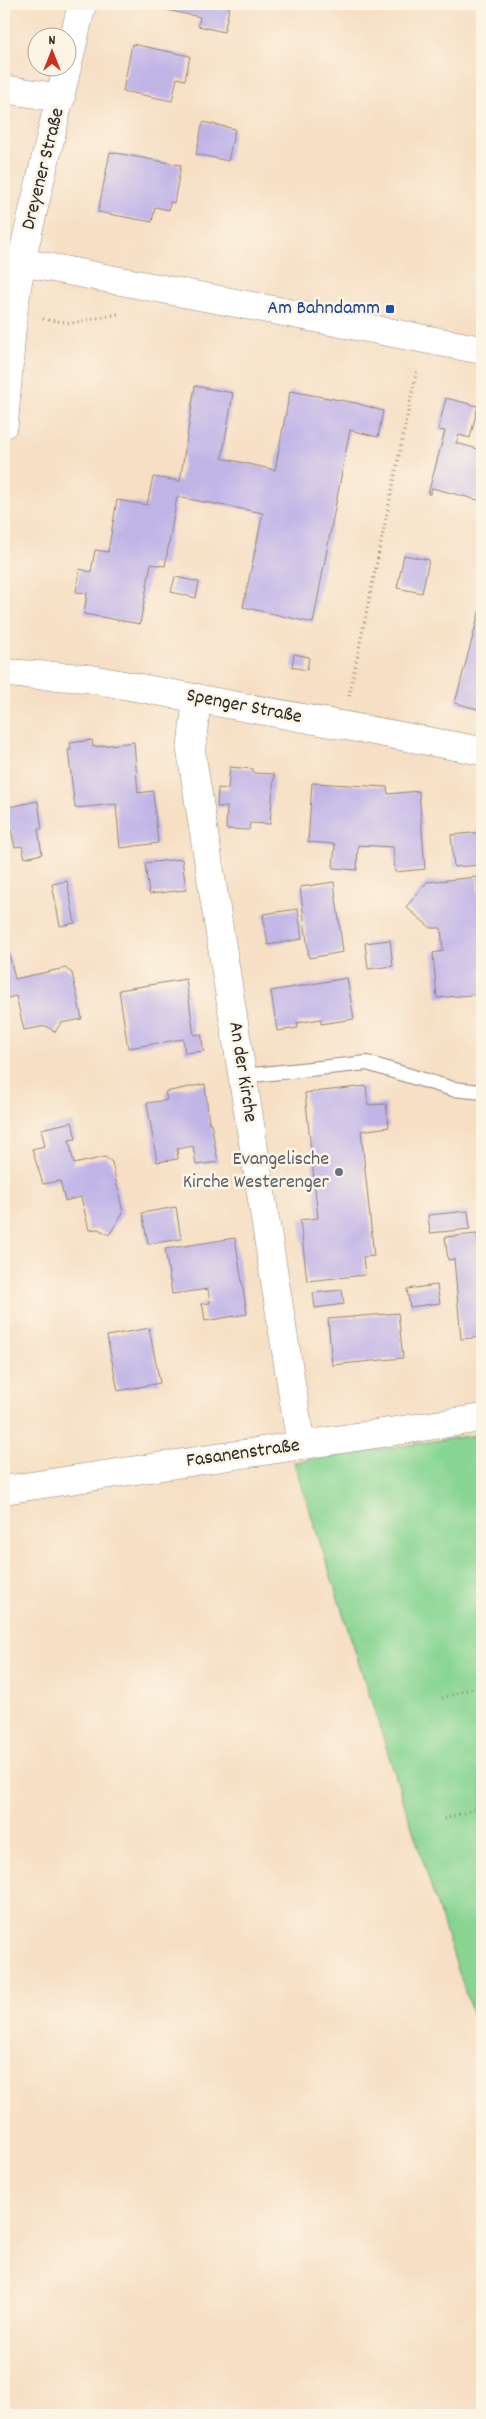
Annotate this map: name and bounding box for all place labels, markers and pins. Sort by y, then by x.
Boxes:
place label: Am Bahndamm [267,295,380,323]
marker: Am Bahndamm [384,303,396,315]
place label: Evangelische Kirche Westerenger [183,1146,330,1197]
marker: Evangelische Kirche Westerenger [333,1166,345,1178]

